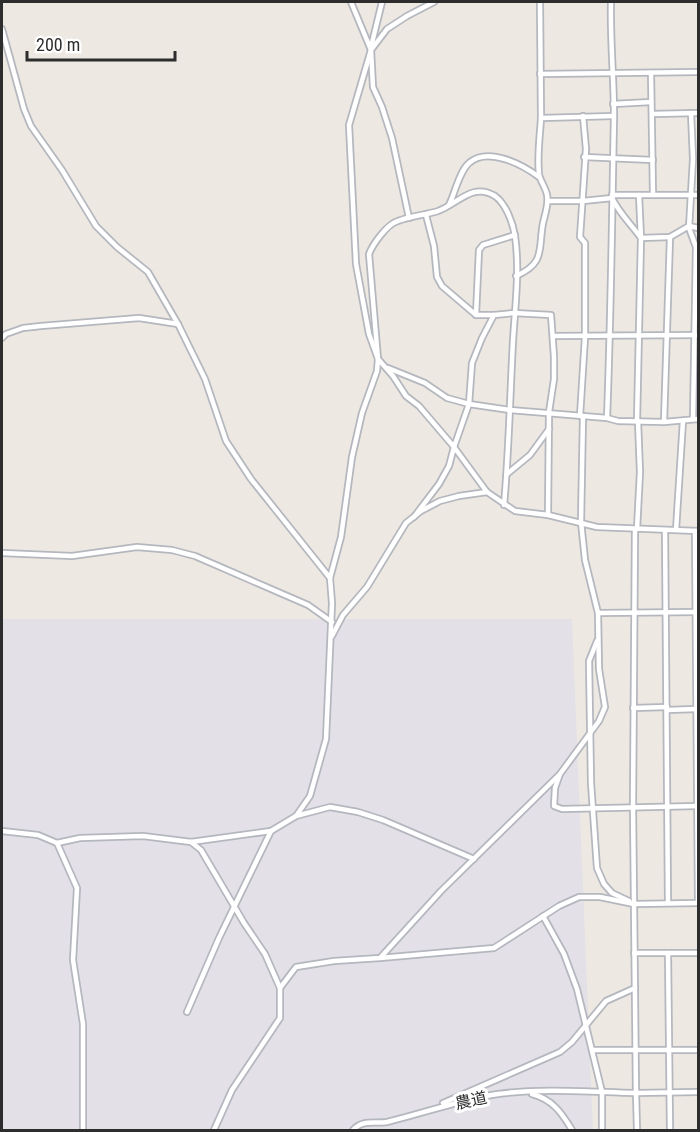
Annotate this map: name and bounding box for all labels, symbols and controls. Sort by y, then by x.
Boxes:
scale bar [27,24,176,62]
text: 200 m [36,34,80,55]
street label: 農道 [453,1088,489,1113]

